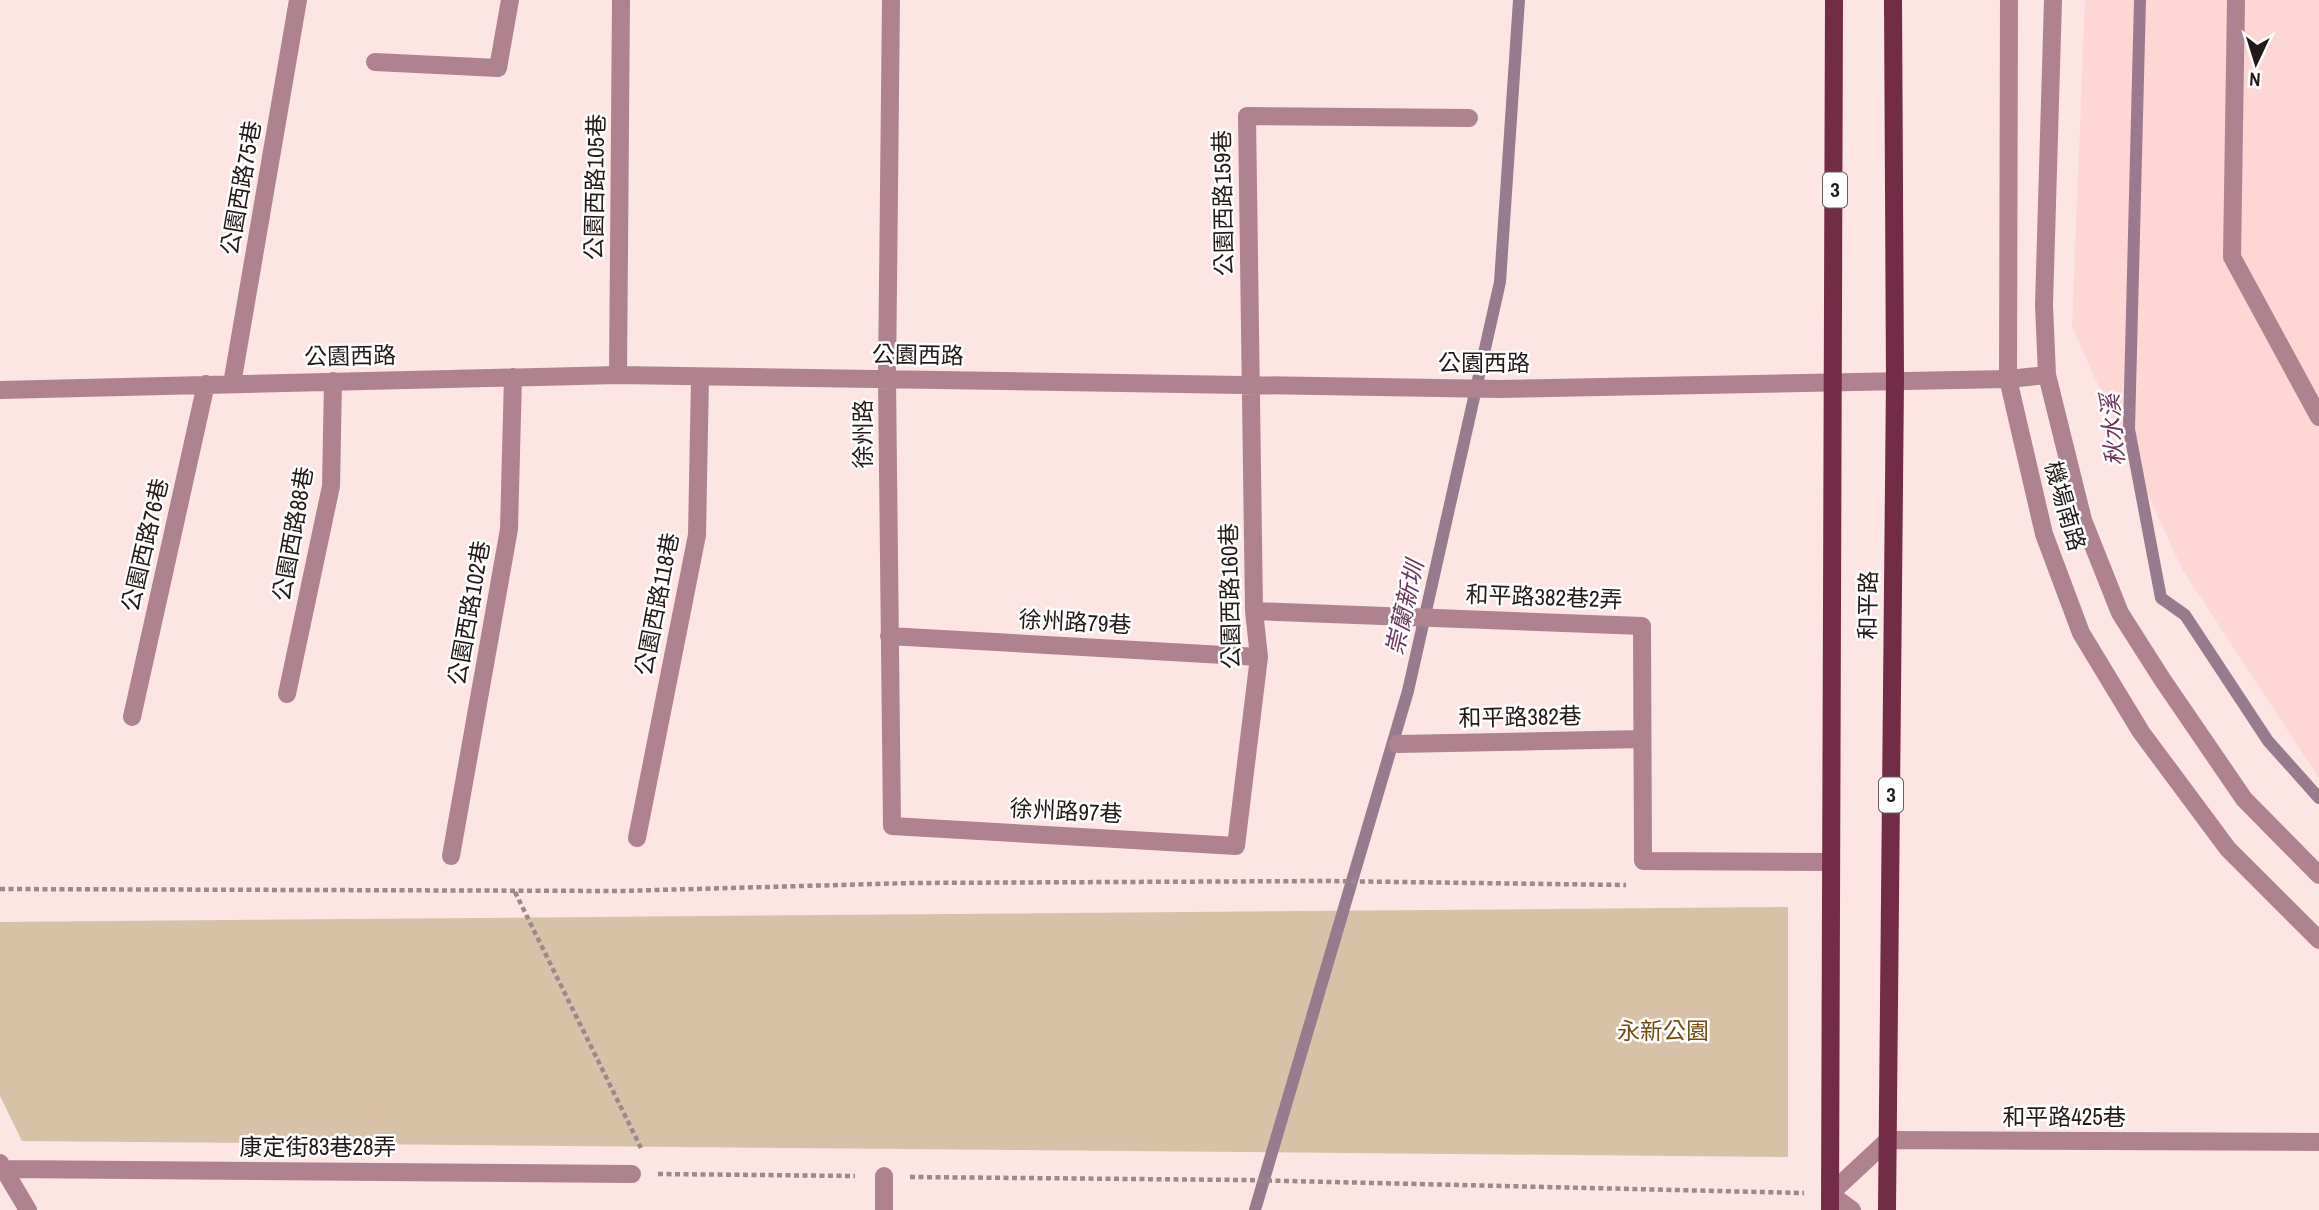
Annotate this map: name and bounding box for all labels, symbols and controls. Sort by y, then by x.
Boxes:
north arrow [2221,28,2291,98]
text: N [2248,67,2261,93]
street label: 公園西路105巷 [578,113,611,260]
street label: 公園西路75巷 [213,118,268,258]
street label: 公園西路159巷 [1206,130,1239,277]
road number: 3 [1823,172,1847,208]
street label: 公園西路 [872,338,964,371]
street label: 公園西路 [304,339,396,372]
street label: 公園西路 [1438,347,1530,378]
water label: 秋水溪 [2093,390,2131,467]
street label: 徐州路 [847,400,878,469]
street label: 機場南路 [2038,457,2093,554]
street label: 公園西路88巷 [265,464,320,604]
street label: 公園西路76巷 [114,475,175,615]
street label: 公園西路160巷 [1213,523,1246,670]
street label: 公園西路118巷 [627,530,686,678]
street label: 公園西路102巷 [441,538,496,688]
water label: 崇蘭新圳 [1378,554,1431,658]
street label: 和平路 [1851,570,1884,640]
street label: 和平路382巷2弄 [1465,578,1623,615]
street label: 徐州路79巷 [1018,603,1132,640]
street label: 和平路382巷 [1458,700,1582,733]
road number: 3 [1879,778,1903,812]
street label: 徐州路97巷 [1009,792,1123,829]
park label: 永新公園 [1617,1015,1709,1046]
street label: 和平路425巷 [2002,1101,2126,1132]
street label: 康定街83巷28弄 [240,1131,396,1162]

